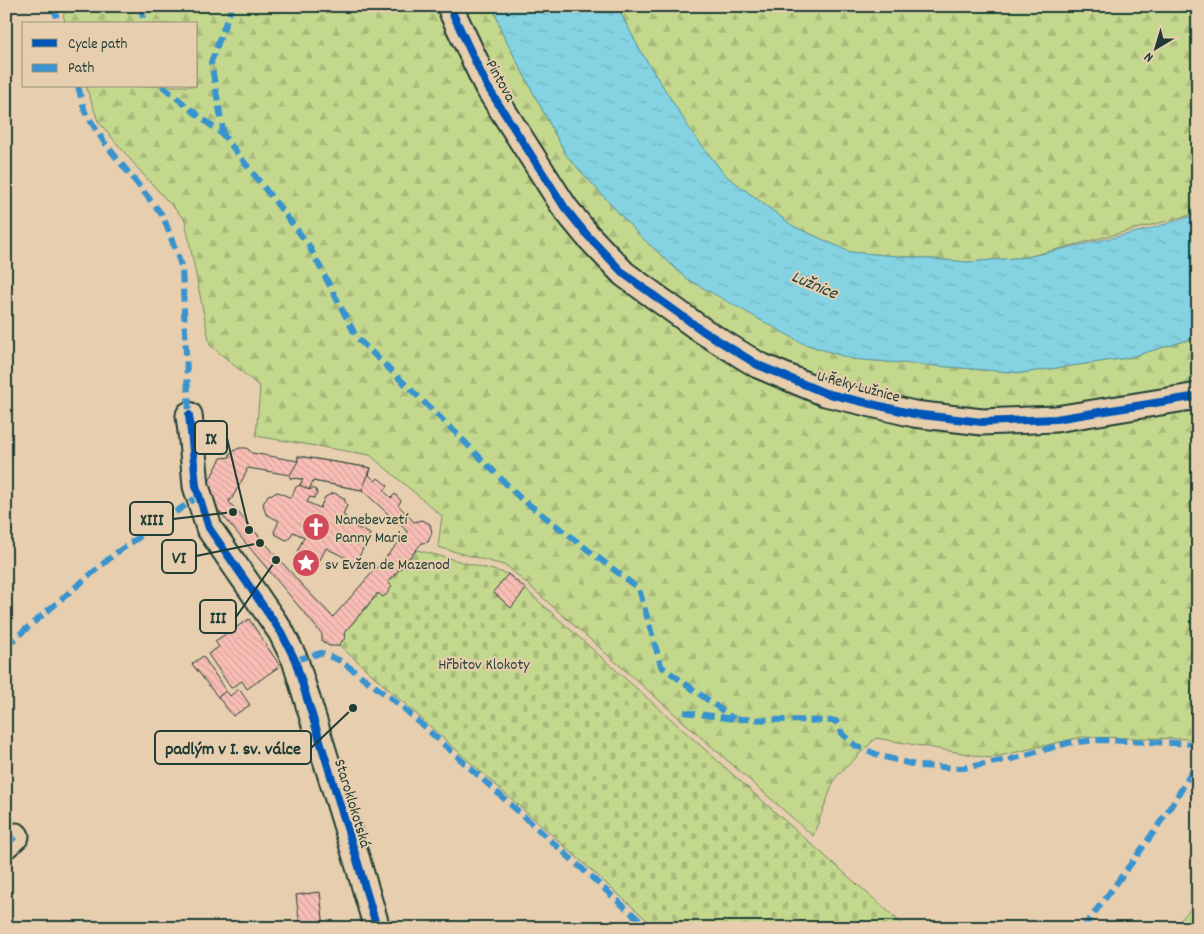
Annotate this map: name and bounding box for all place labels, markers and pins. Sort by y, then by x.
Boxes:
callout: IX [195,421,227,454]
callout: XIII [130,502,173,535]
place label: Nanebevzetí Panny Marie [335,509,409,550]
church icon: Nanebevzetí Panny Marie [301,512,331,542]
callout: VI [162,540,196,573]
place icon: sv Evžen de Mazenod [291,548,321,578]
place label: sv Evžen de Mazenod [325,554,450,577]
callout: III [200,600,236,633]
callout: padlým v I. sv. válce [155,731,311,764]

